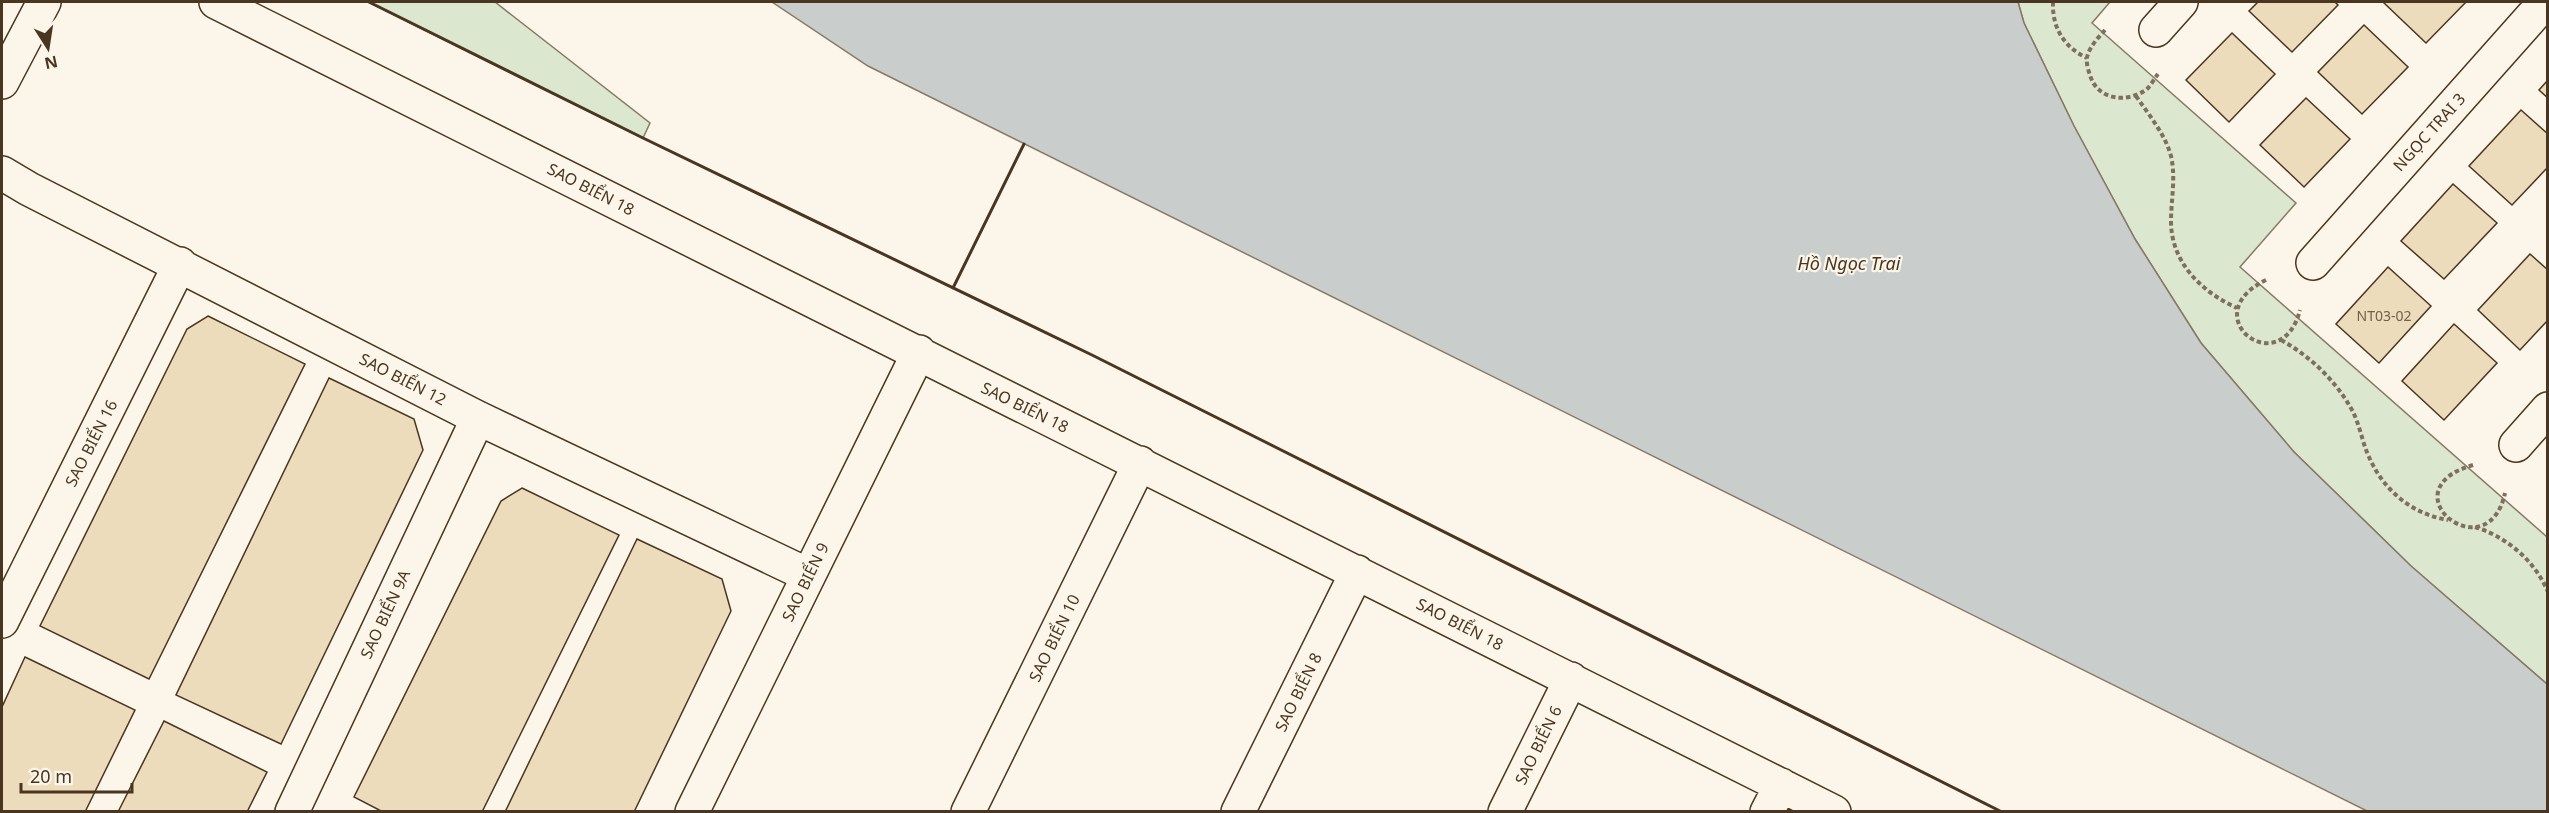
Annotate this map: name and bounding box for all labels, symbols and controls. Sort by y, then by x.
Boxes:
north arrow [18,18,78,78]
text: N [42,51,60,75]
street label: NGỌC TRAI 3 [2388,88,2470,176]
street label: SAO BIỂN 18 [544,158,638,220]
water label: Hồ Ngọc Trai [1798,251,1901,275]
house number: NT03-02 [2357,306,2411,325]
street label: SAO BIỂN 12 [356,348,450,410]
street label: SAO BIỂN 18 [978,376,1072,438]
street label: SAO BIỂN 16 [60,396,122,490]
street label: SAO BIỂN 9 [776,539,834,625]
street label: SAO BIỂN 9A [355,565,416,662]
street label: SAO BIỂN 10 [1023,591,1085,685]
street label: SAO BIỂN 18 [1413,593,1507,655]
street label: SAO BIỂN 8 [1269,649,1327,735]
street label: SAO BIỂN 6 [1509,702,1567,788]
scale bar [21,756,132,794]
text: 20 m [30,764,72,788]

